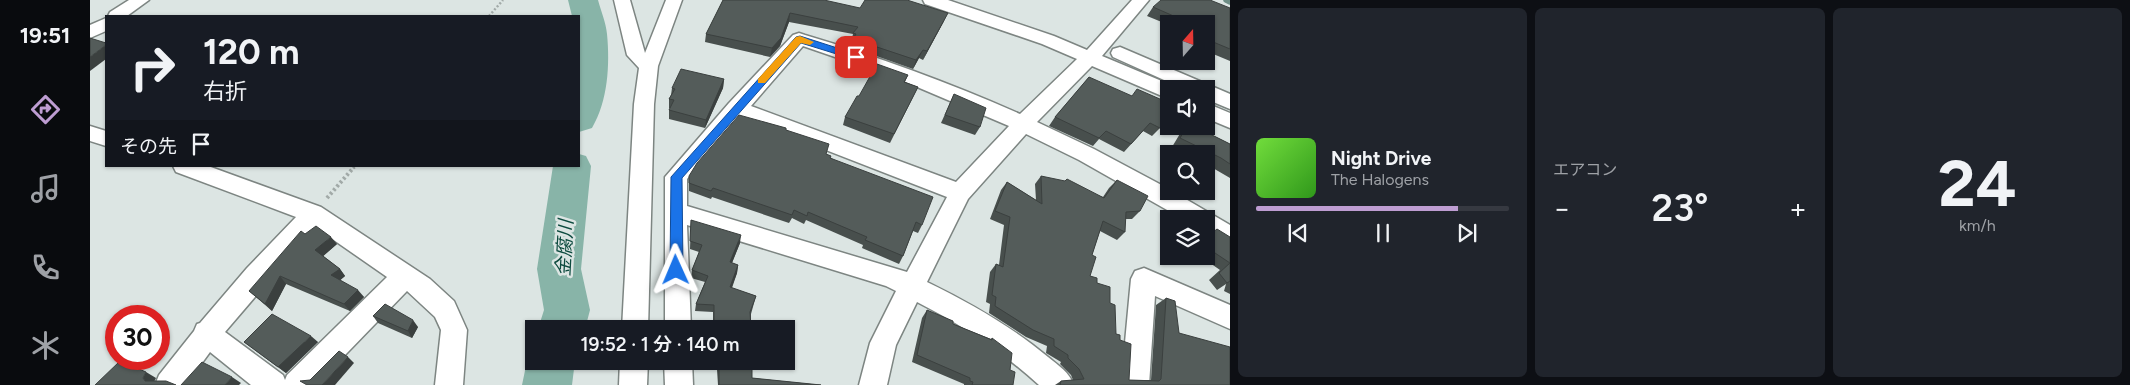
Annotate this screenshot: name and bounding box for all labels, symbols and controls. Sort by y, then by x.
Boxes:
north arrow [1160,15,1215,70]
map controls [1160,15,1215,265]
text: 19:51 [20,22,70,49]
text: 120 m [203,31,300,73]
icon: right [120,35,185,100]
pin [835,36,877,78]
icon: arrive [842,43,870,71]
text: 右折 [203,78,247,105]
button: sound [1160,80,1215,135]
icon: directions [28,92,63,127]
icon: arrive [187,130,215,158]
text: その先 [120,135,177,158]
text: 24 [1938,144,2017,222]
button: search [1160,145,1215,200]
text: Night Drive [1331,147,1431,170]
text: エアコン [1553,160,1617,179]
text: The Halogens [1331,170,1429,189]
icon: music [28,171,63,206]
text: 23° [1652,185,1708,231]
text: − [1553,191,1571,225]
text: + [1789,191,1807,225]
button: layers [1160,210,1215,265]
text: km/h [1959,216,1996,235]
water label: 金腐川 [552,217,578,277]
icon: previous [1284,219,1312,247]
icon: pause [1369,219,1397,247]
icon: next [1453,219,1481,247]
position arrow [649,243,701,295]
icon: phone [28,250,63,285]
speed limit sign: 30 [105,305,170,370]
icon: climate [28,328,63,363]
text: 19:52 · 1 分 · 140 m [581,333,739,356]

